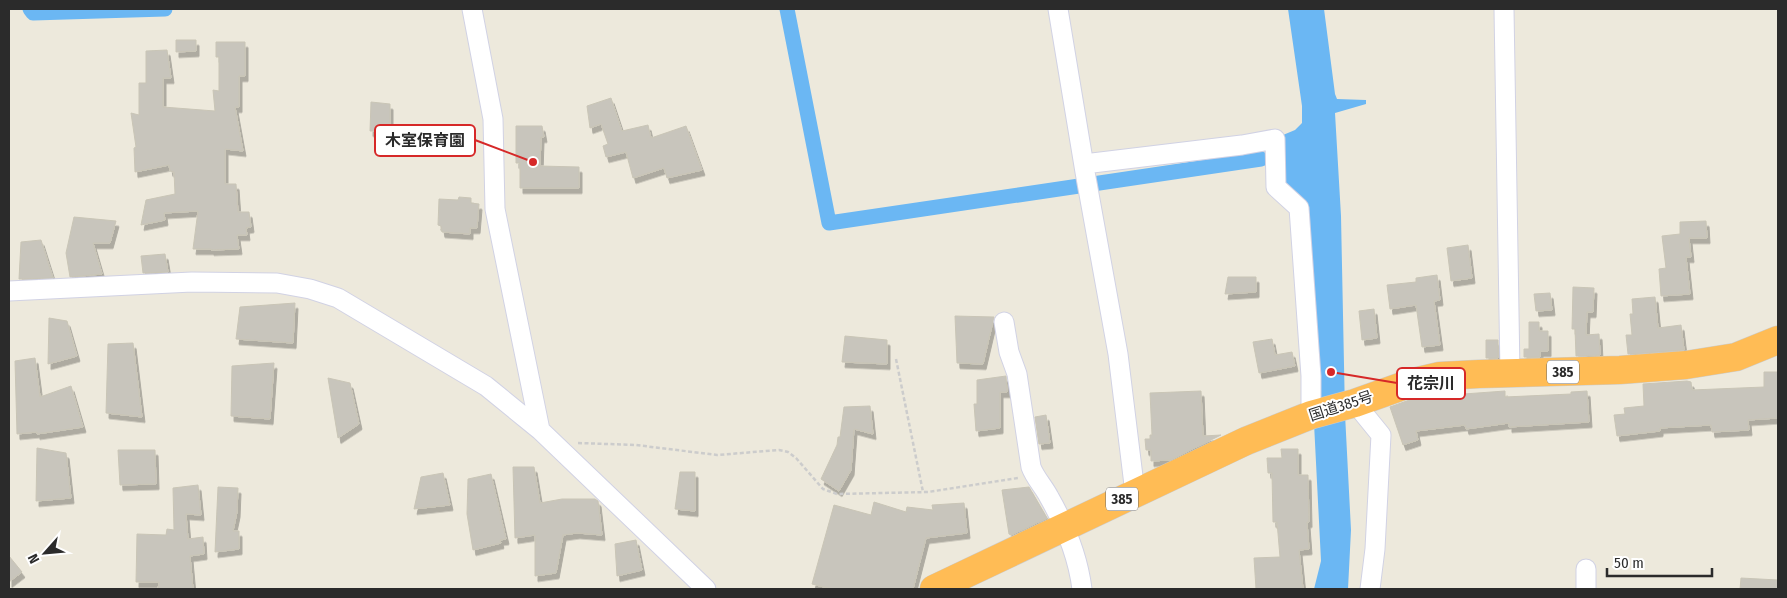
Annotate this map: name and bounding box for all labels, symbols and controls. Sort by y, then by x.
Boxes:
callout: 木室保育園 [375,125,475,156]
text: 木室保育園 [385,131,465,150]
road number: 385 [1547,361,1579,384]
callout: 花宗川 [1397,368,1465,399]
text: 花宗川 [1407,374,1455,393]
street label: 国道385号 [1307,387,1375,425]
road number: 385 [1106,488,1138,510]
north arrow [20,528,70,578]
scale bar [1607,546,1712,578]
text: N [24,551,43,566]
text: 50 m [1614,554,1644,572]

